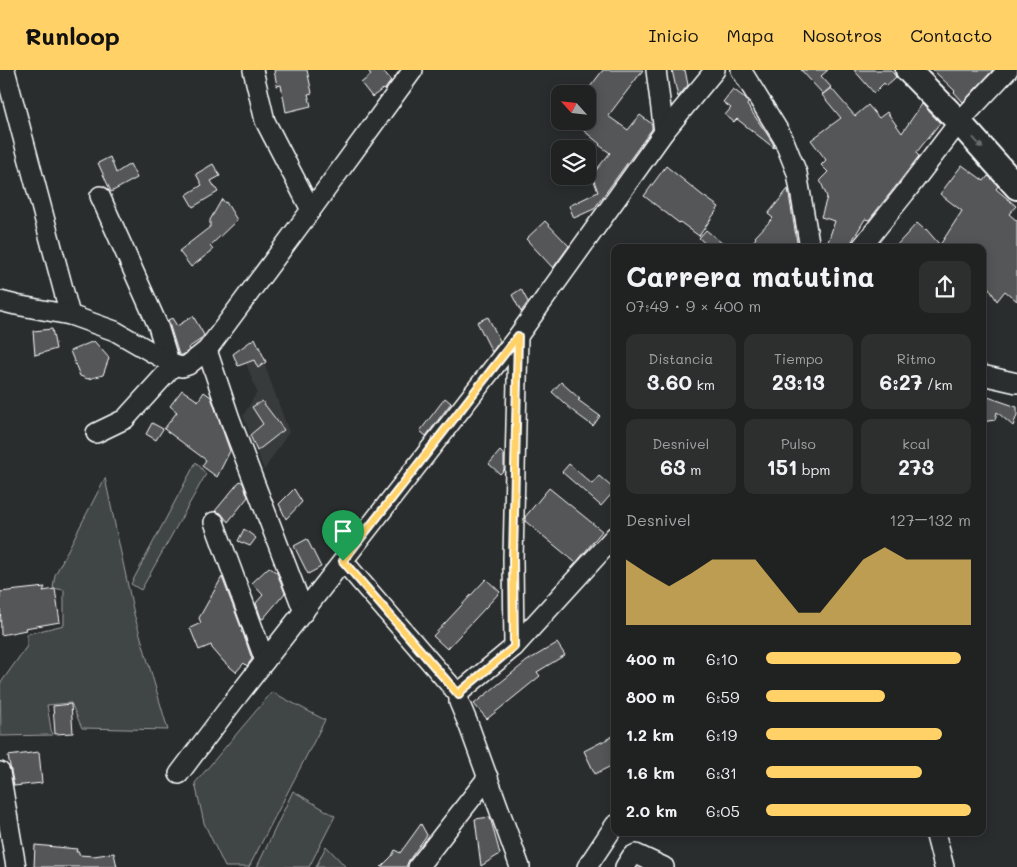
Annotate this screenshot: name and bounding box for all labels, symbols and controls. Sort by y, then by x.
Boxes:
text: Runloop [25,20,120,51]
text: Inicio [648,23,699,47]
text: Mapa [727,23,774,47]
text: Nosotros [802,23,882,47]
text: Contacto [910,23,992,47]
north arrow [551,85,596,130]
map controls [551,85,596,185]
one-way arrow [972,137,984,149]
button: layers [551,140,596,185]
text: Carrera matutina [626,258,875,294]
button: share [919,261,971,313]
text: 07:49 · 9 × 400 m [626,295,761,316]
text: Distancia [649,349,713,368]
text: Tiempo [774,349,823,368]
text: Ritmo [897,349,936,368]
text: 3.60 [647,368,692,395]
text: 23:13 [772,368,825,395]
text: 6:27 [880,368,922,395]
text: km [692,375,715,394]
text: /km [922,375,953,394]
text: Desnivel [652,434,709,453]
text: Pulso [781,434,816,453]
text: kcal [902,434,930,453]
text: 63 [660,453,686,480]
text: 151 [766,453,797,480]
text: 273 [898,453,934,480]
text: m [686,460,701,479]
text: bpm [797,460,831,479]
text: Desnivel [626,509,691,530]
text: 127–132 m [890,509,971,530]
pin [322,510,364,561]
icon: arrive [329,517,357,545]
text: 400 m [626,648,675,669]
text: 6:10 [706,648,738,669]
text: 800 m [626,686,675,707]
text: 6:59 [706,686,739,707]
text: 1.2 km [626,724,674,745]
text: 6:19 [706,724,737,745]
text: 1.6 km [626,762,675,783]
text: 6:31 [706,762,737,783]
text: 2.0 km [626,800,677,821]
text: 6:05 [706,800,740,821]

